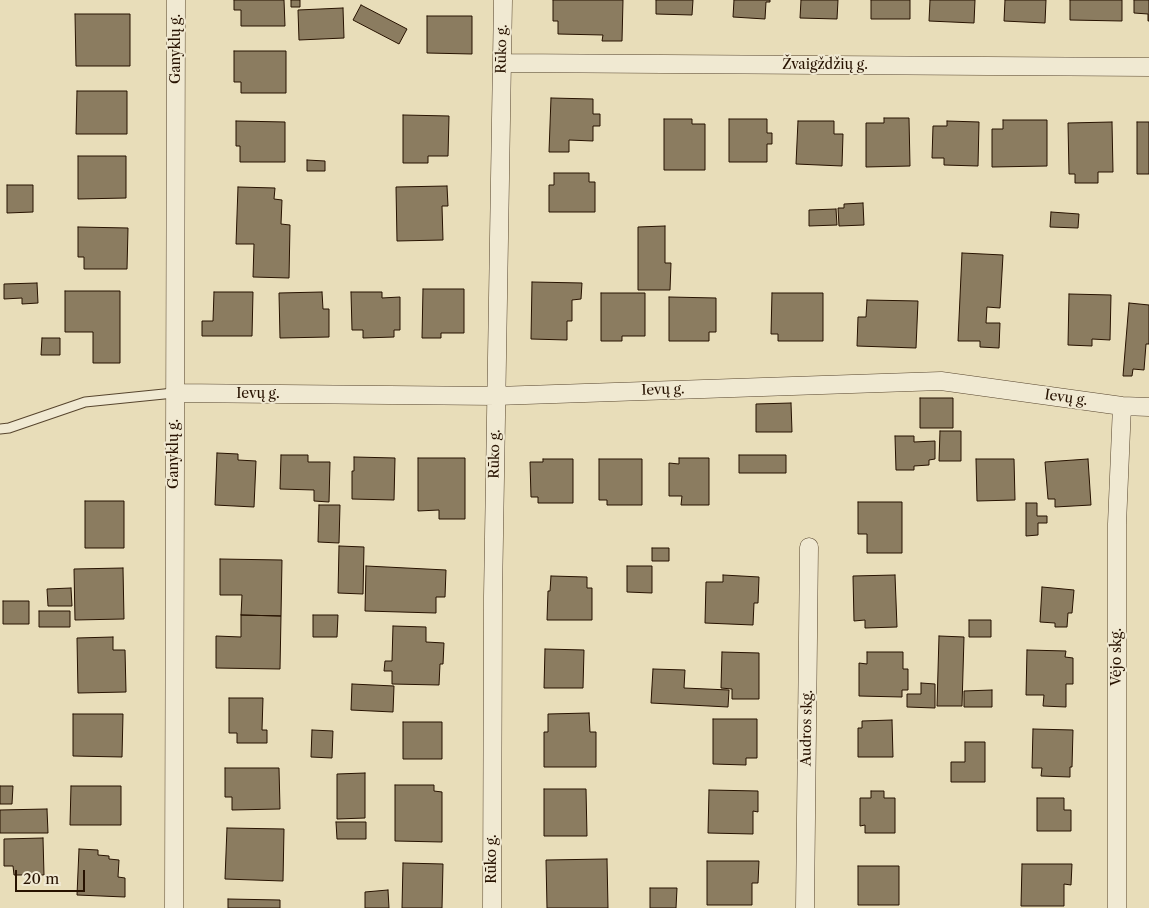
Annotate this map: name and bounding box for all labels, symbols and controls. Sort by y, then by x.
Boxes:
street label: Ganyklų g. [168,14,184,84]
street label: Rūko g. [493,24,511,74]
street label: Žvaigždžių g. [782,57,868,73]
street label: Ievų g. [641,381,685,399]
street label: Ievų g. [236,386,280,402]
street label: Ievų g. [1043,387,1089,409]
street label: Ganyklų g. [166,419,182,489]
street label: Rūko g. [486,429,504,479]
street label: Vėjo skg. [1109,628,1125,686]
street label: Audros skg. [798,690,816,766]
street label: Rūko g. [484,834,500,884]
scale bar [18,860,88,892]
text: 20 m [23,869,59,888]

